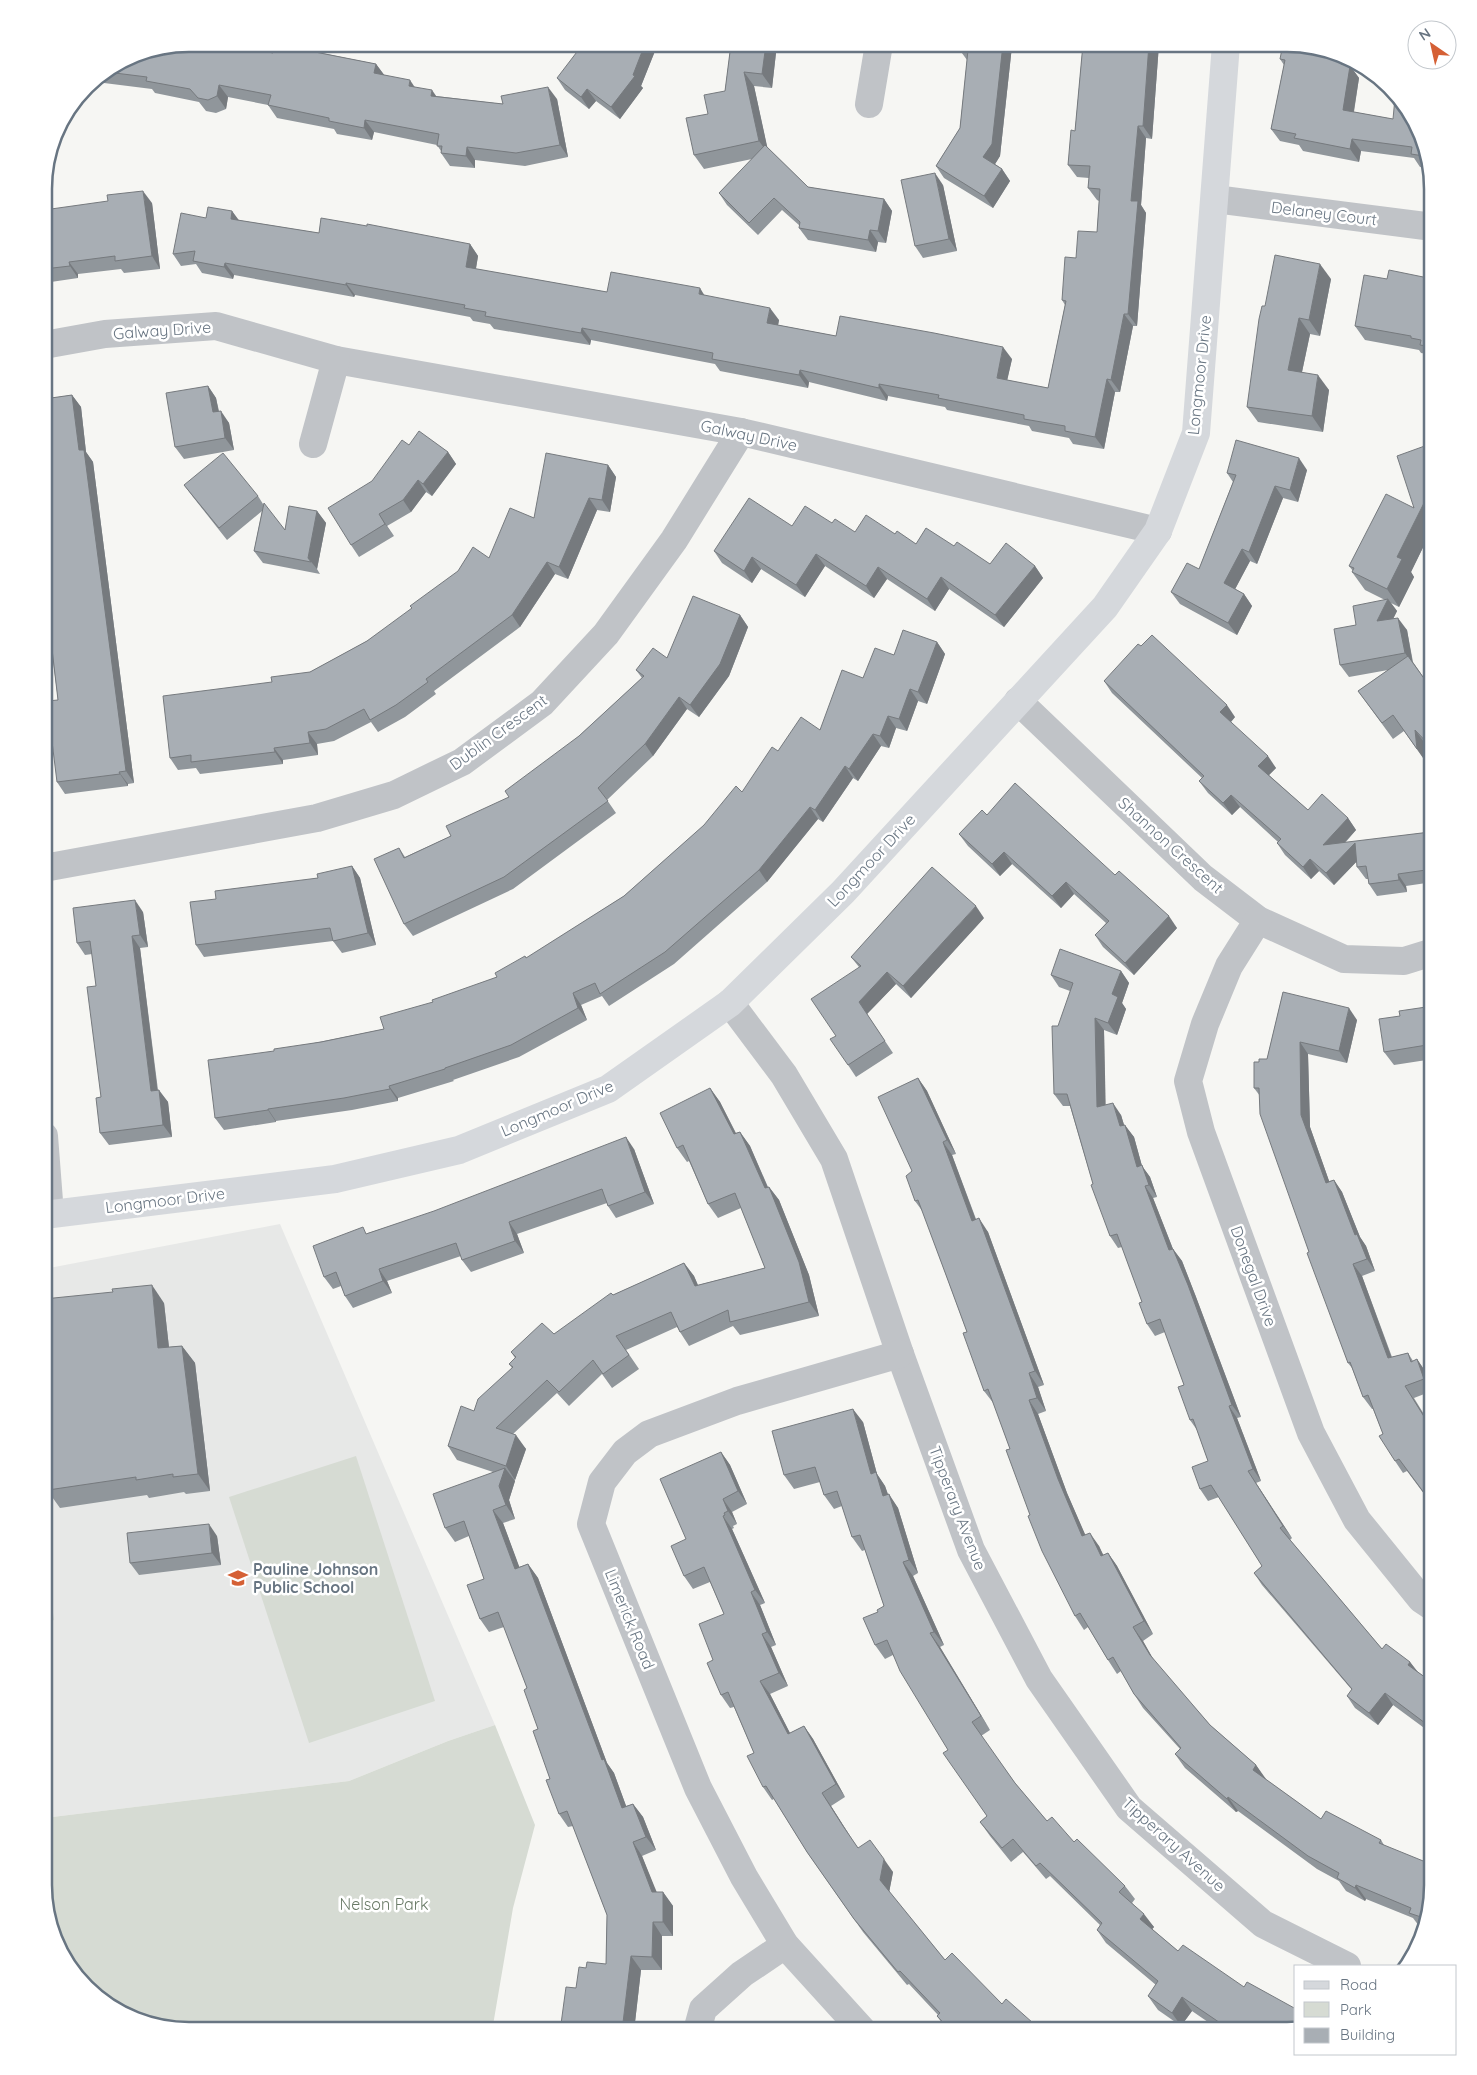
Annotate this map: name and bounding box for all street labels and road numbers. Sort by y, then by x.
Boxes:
street label: Delaney Court [1270,197,1378,229]
street label: Longmoor Drive [1183,314,1215,436]
street label: Galway Drive [112,317,212,343]
street label: Galway Drive [699,415,799,455]
street label: Dublin Crescent [445,690,551,774]
street label: Shannon Crescent [1114,793,1228,897]
street label: Longmoor Drive [823,809,919,911]
street label: Longmoor Drive [498,1075,616,1141]
street label: Longmoor Drive [104,1183,226,1217]
street label: Donegal Drive [1227,1223,1281,1329]
street label: Tipperary Avenue [925,1443,991,1573]
street label: Limerick Road [601,1566,659,1672]
street label: Tipperary Avenue [1118,1793,1230,1895]

